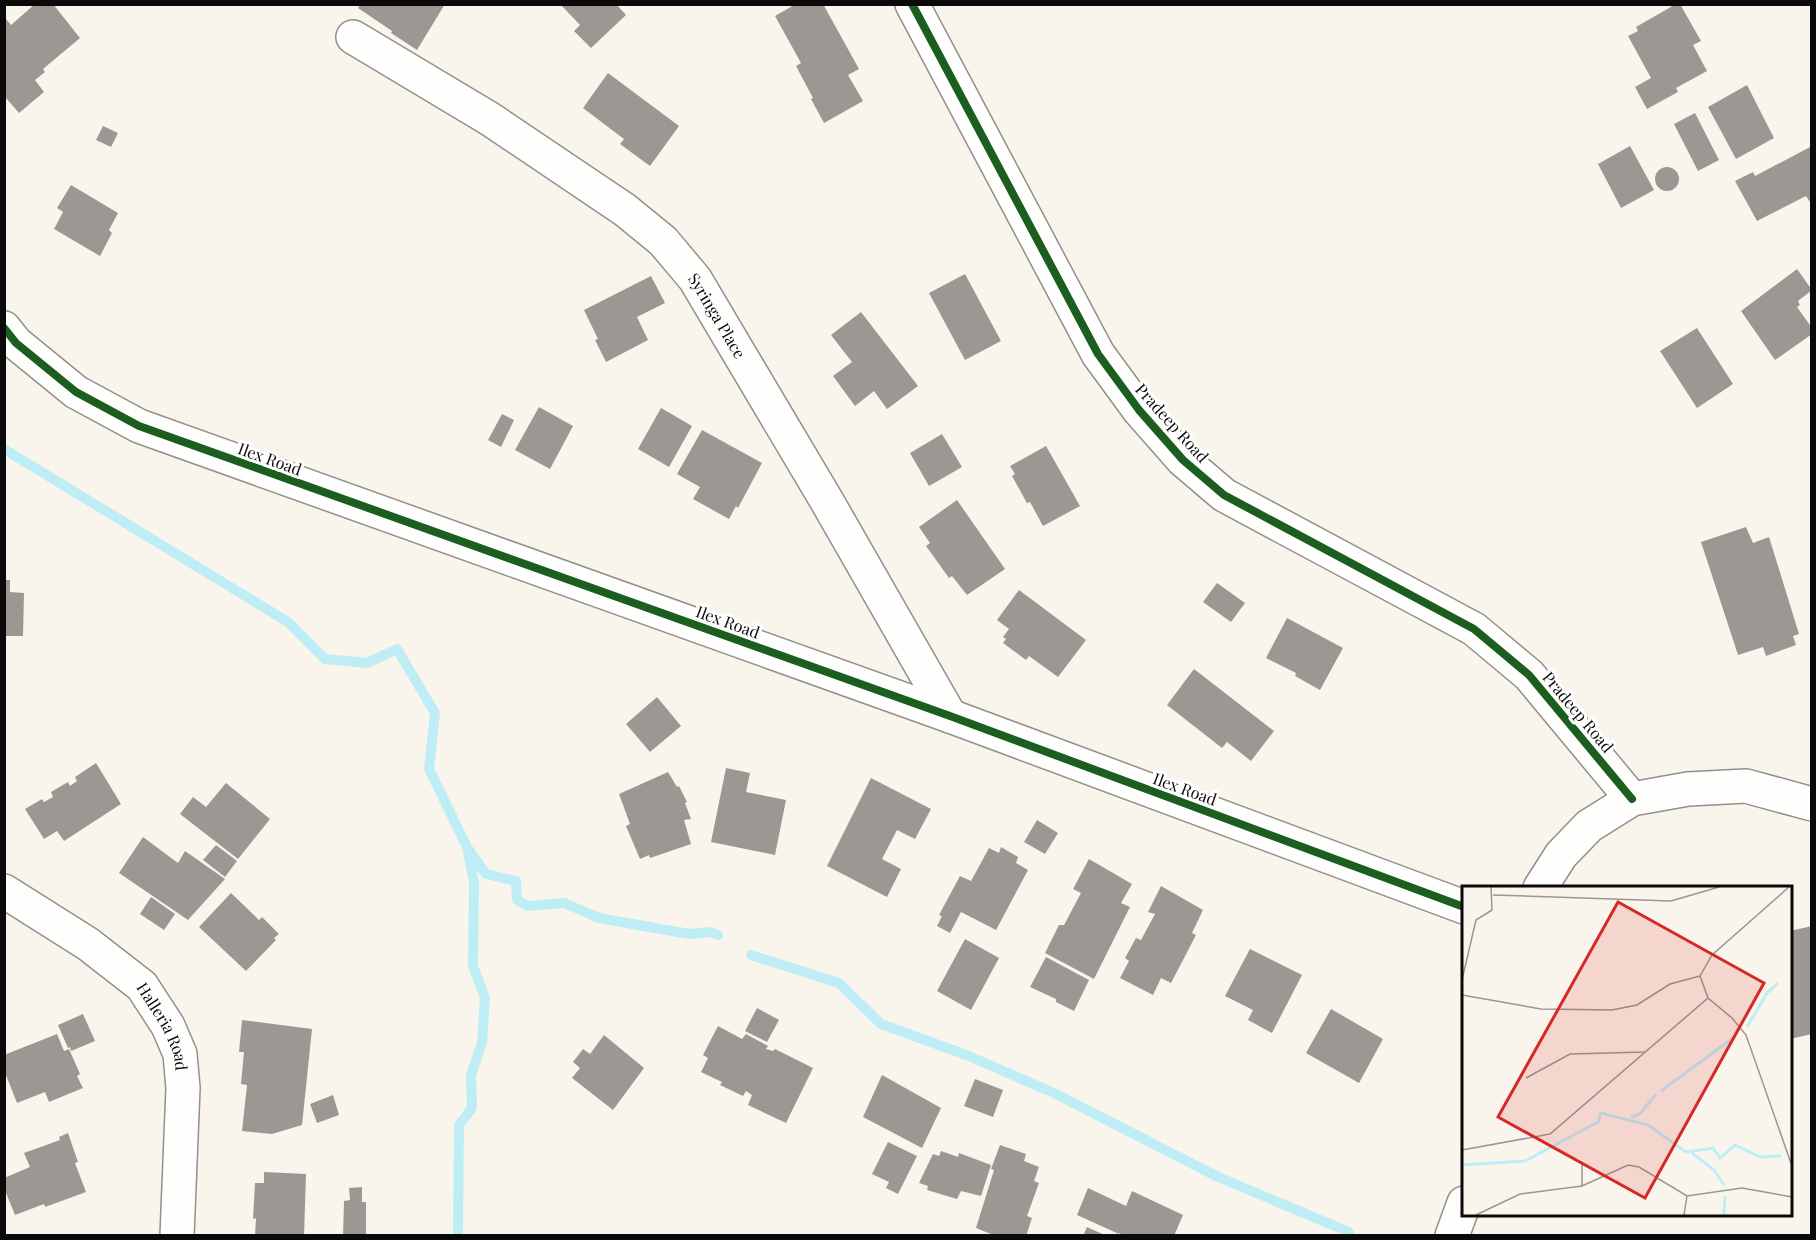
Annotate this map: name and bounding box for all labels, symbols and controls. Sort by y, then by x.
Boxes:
street label: Syringa Place [684,268,751,362]
street label: Pradeep Road [1131,379,1214,467]
street label: Ilex Road [235,437,305,480]
street label: Ilex Road [693,600,763,643]
street label: Pradeep Road [1538,667,1618,757]
street label: Ilex Road [1150,767,1220,810]
inset map [1462,886,1792,1216]
street label: Halleria Road [132,978,192,1071]

